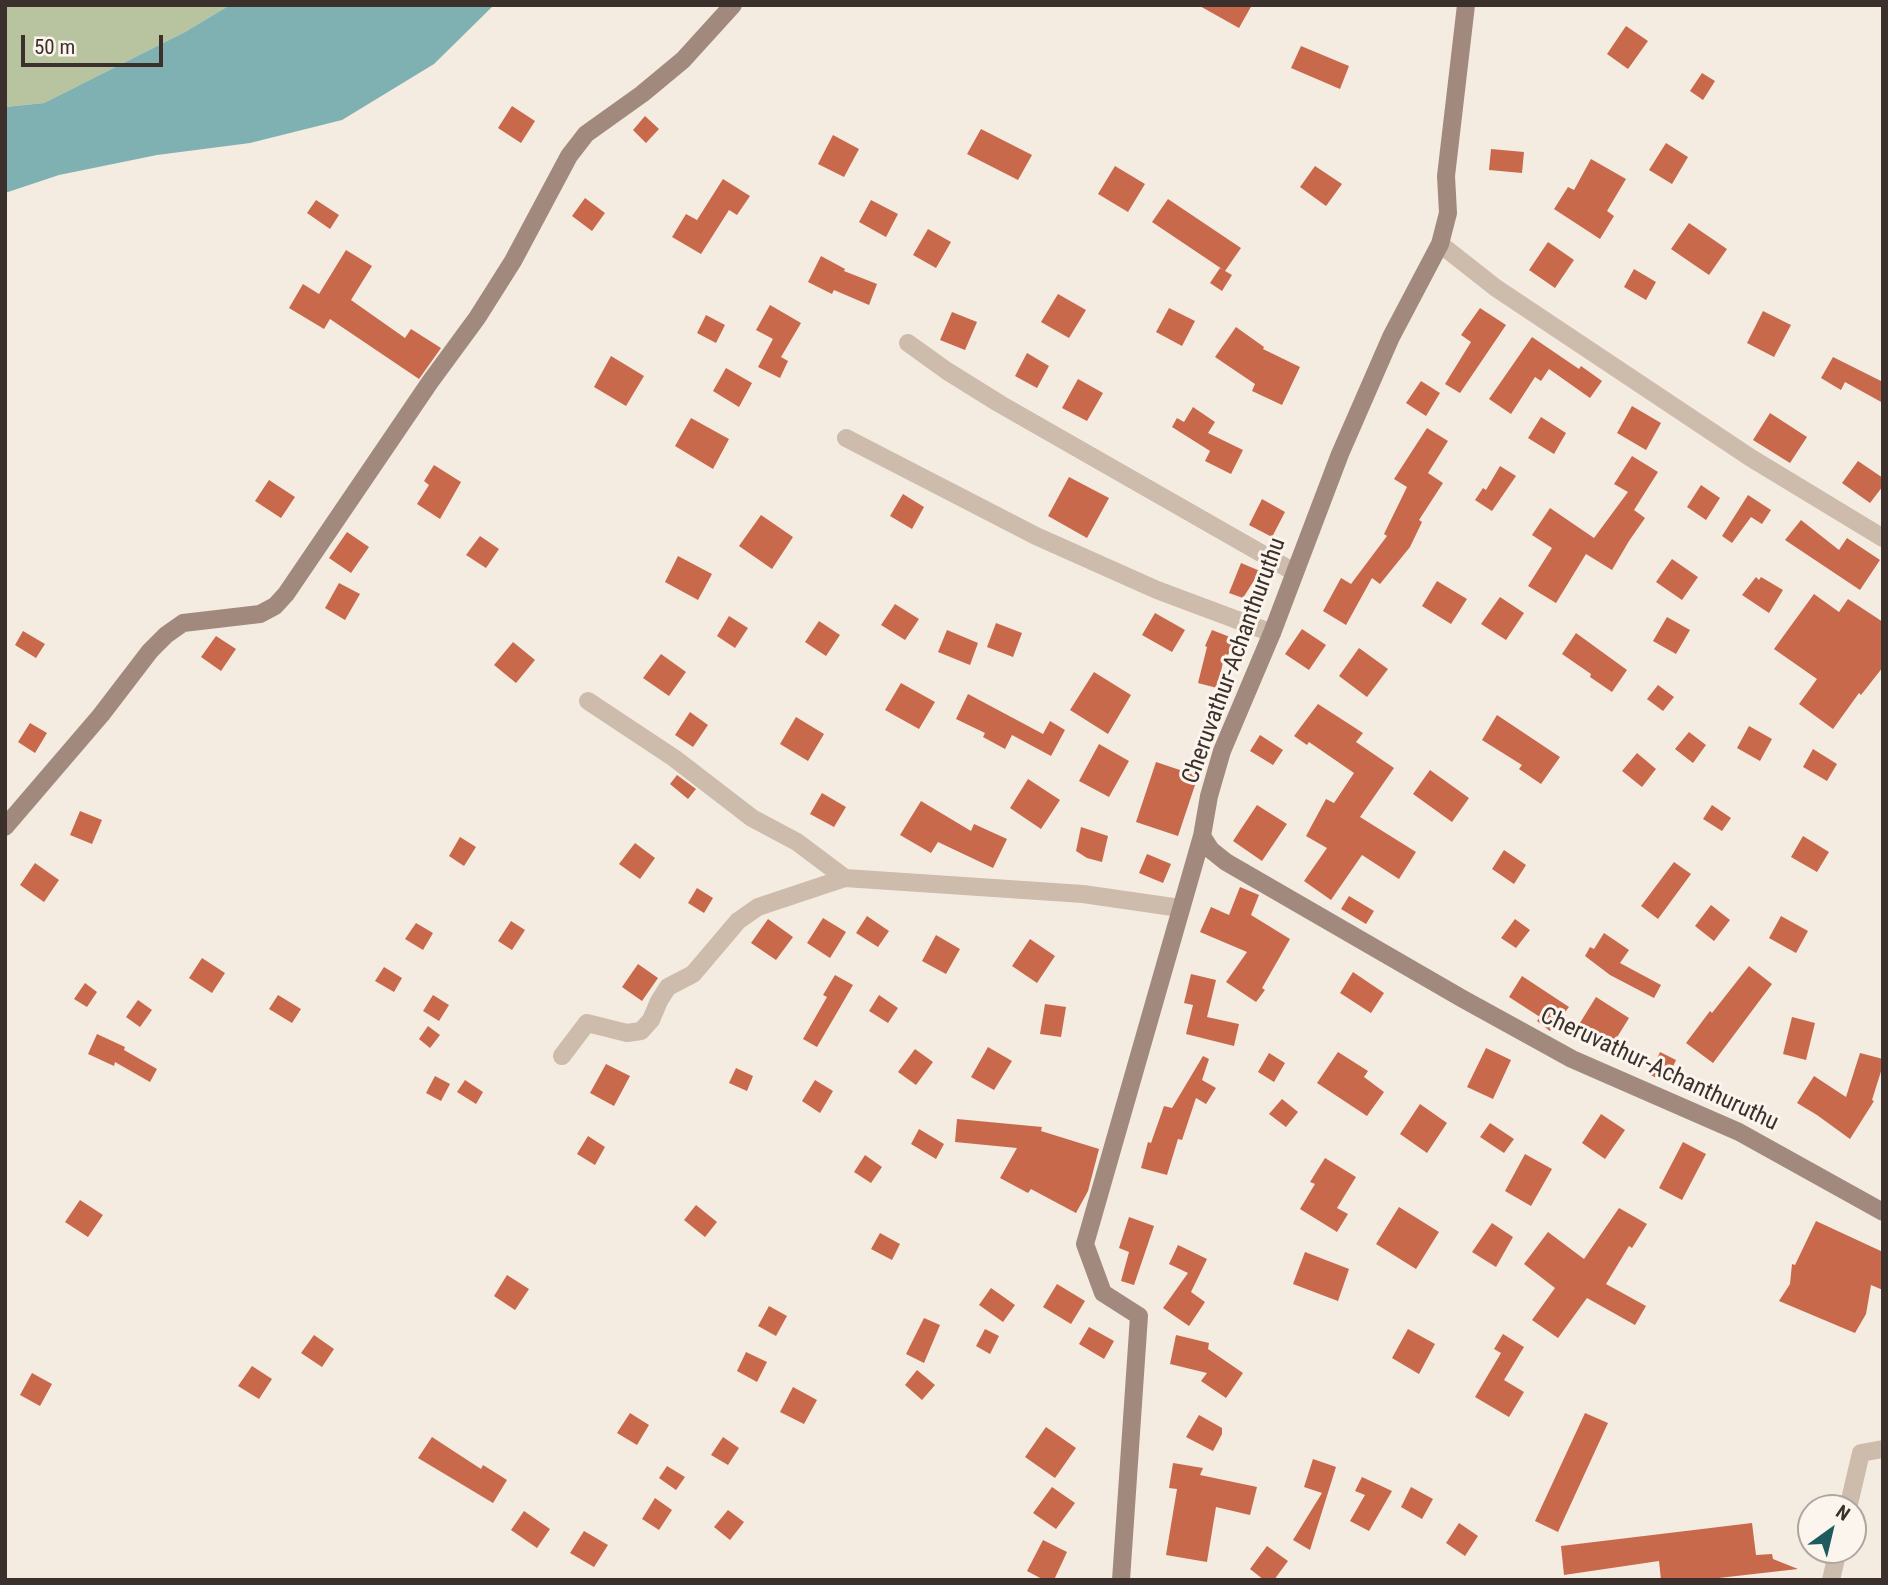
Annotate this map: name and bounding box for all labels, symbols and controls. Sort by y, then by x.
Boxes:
scale bar [24,21,166,65]
text: 50 m [34,35,75,59]
street label: Cheruvathur-Achanthuruthu [1177,534,1293,788]
street label: Cheruvathur-Achanthuruthu [1535,1002,1783,1138]
north arrow [1797,1494,1867,1564]
text: N [1832,1500,1854,1526]

